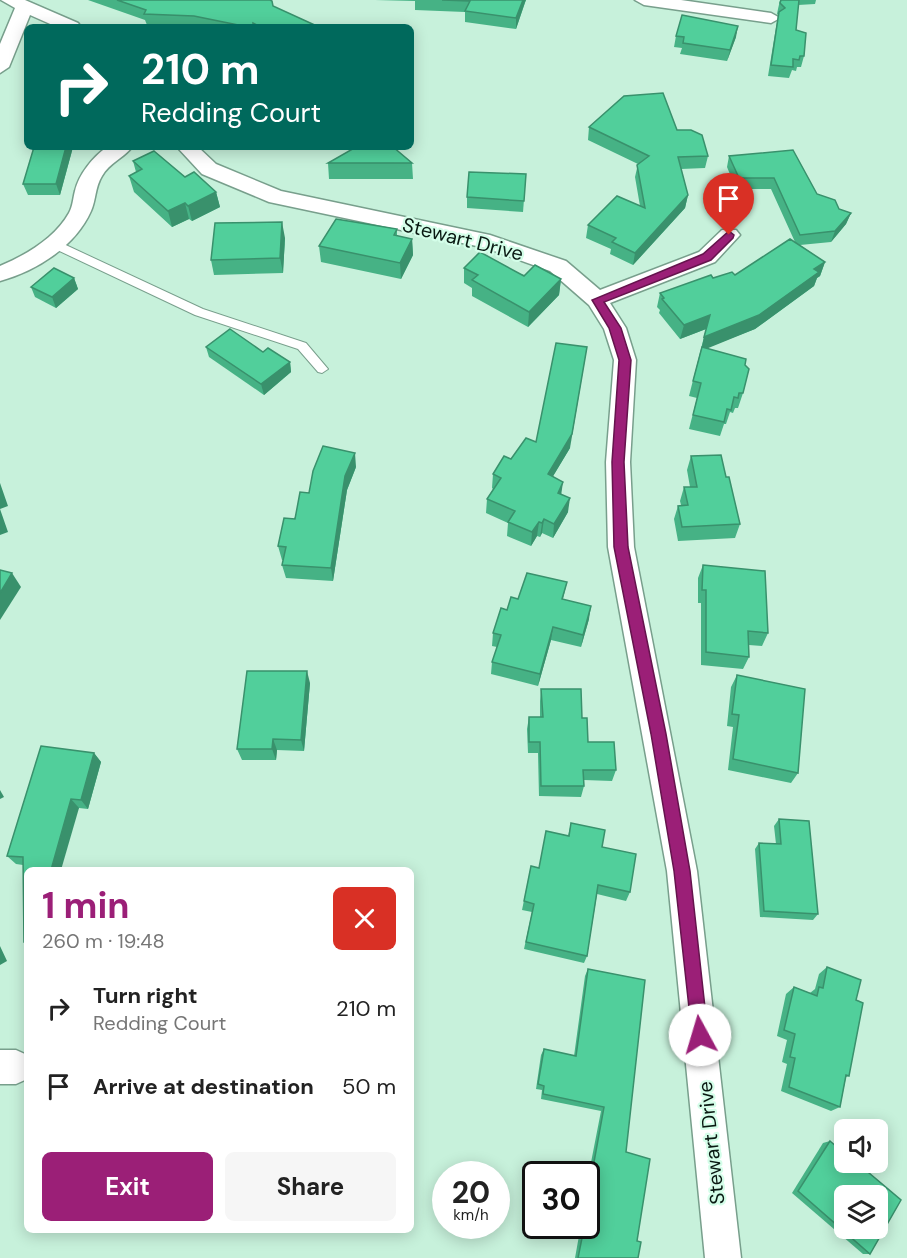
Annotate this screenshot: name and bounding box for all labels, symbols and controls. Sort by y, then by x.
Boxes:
text: 210 m [141,42,259,97]
icon: right [42,48,120,126]
text: Redding Court [141,95,321,130]
pin [703,173,754,235]
icon: arrive [712,182,745,215]
street label: Stewart Drive [400,211,526,267]
text: 1 min [42,882,130,929]
button: close [333,887,396,950]
text: 260 m · 19:48 [42,928,165,954]
text: Turn right [93,981,198,1010]
icon: right [42,992,75,1025]
text: 210 m [336,994,396,1023]
position arrow [668,1003,732,1067]
text: Redding Court [93,1010,226,1036]
icon: arrive [42,1070,75,1103]
text: Arrive at destination [93,1072,314,1101]
text: 50 m [342,1072,396,1101]
street label: Stewart Drive [692,1080,730,1206]
map controls [834,1119,888,1239]
button: sound [834,1119,888,1173]
button: Exit [42,1152,213,1221]
button: Share [225,1152,396,1221]
speed limit sign: 30 [522,1161,600,1239]
text: 20 [452,1173,490,1212]
button: layers [834,1185,888,1239]
text: km/h [453,1205,489,1225]

